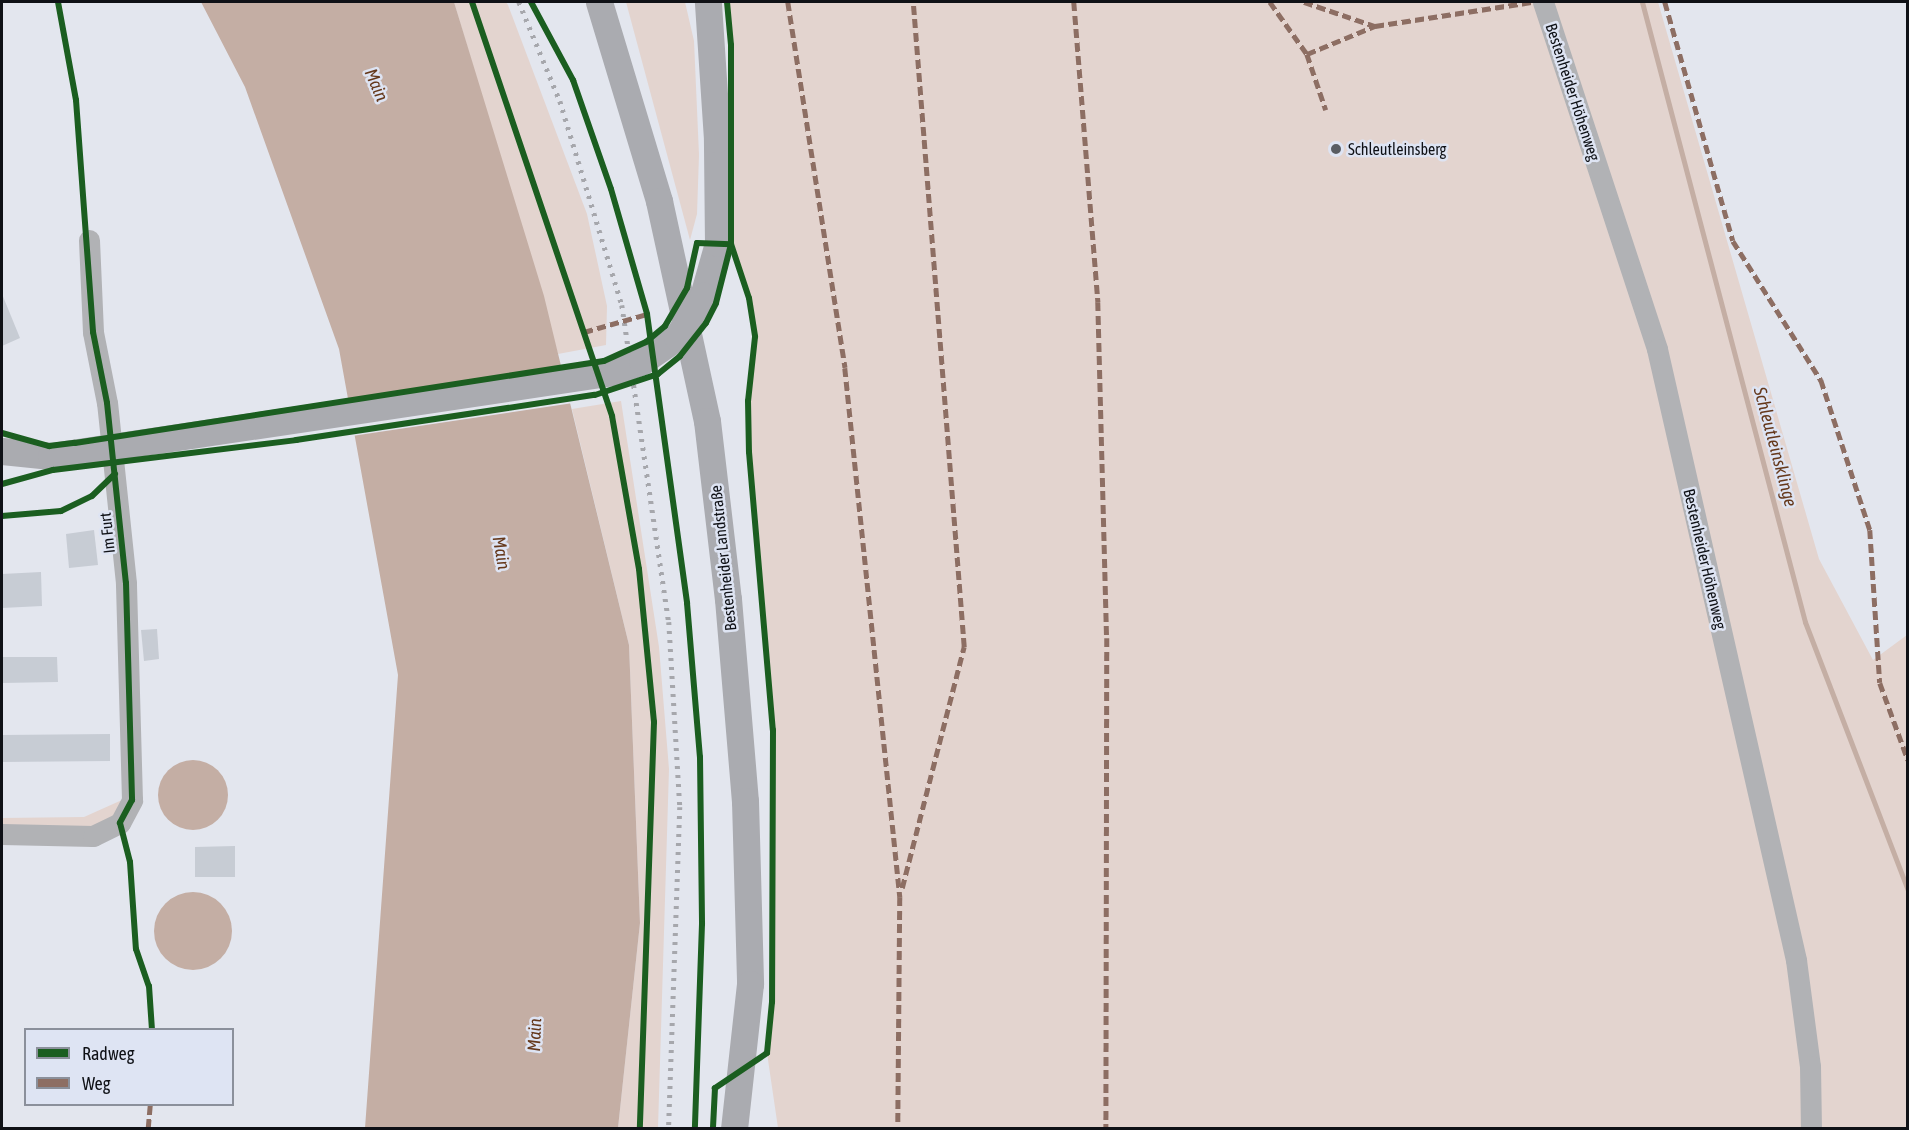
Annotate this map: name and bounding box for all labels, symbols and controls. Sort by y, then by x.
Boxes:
street label: Bestenheider Höhenweg [1542,21,1604,163]
water label: Main [360,65,392,105]
place label: Schleutleinsberg [1348,139,1446,159]
marker: Schleutleinsberg [1329,142,1343,156]
water label: Schleutleinsklinge [1749,385,1801,509]
street label: Bestenheider Landstraße [706,484,740,632]
street label: Bestenheider Höhenweg [1679,487,1731,631]
street label: Im Furt [95,512,119,554]
water label: Main [487,535,515,571]
water label: Main [524,1018,546,1052]
legend [24,1028,234,1106]
text: Radweg [82,1043,134,1064]
text: Weg [82,1073,110,1094]

